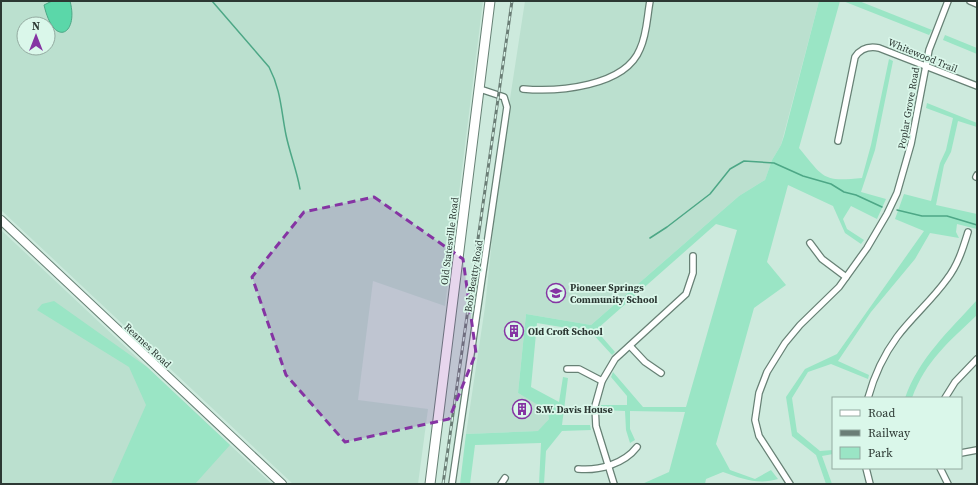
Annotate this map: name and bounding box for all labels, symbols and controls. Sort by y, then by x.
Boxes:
north arrow [16,16,56,56]
text: N [32,19,40,34]
street label: Whitewood Trail [886,36,960,75]
street label: Poplar Grove Road [895,66,922,150]
street label: Old Statesville Road [438,196,461,286]
street label: Bob Beatty Road [461,239,486,313]
place label: Pioneer Springs Community School [570,281,657,306]
school or university icon: Pioneer Springs Community School [545,282,567,304]
street label: Reames Road [121,320,174,371]
building icon: Old Croft School [503,320,525,342]
place label: Old Croft School [528,325,603,338]
legend [832,397,962,469]
building icon: S.W. Davis House [511,398,533,420]
place label: S.W. Davis House [536,403,613,416]
text: Road [868,405,895,421]
text: Railway [868,425,911,441]
text: Park [868,445,893,461]

